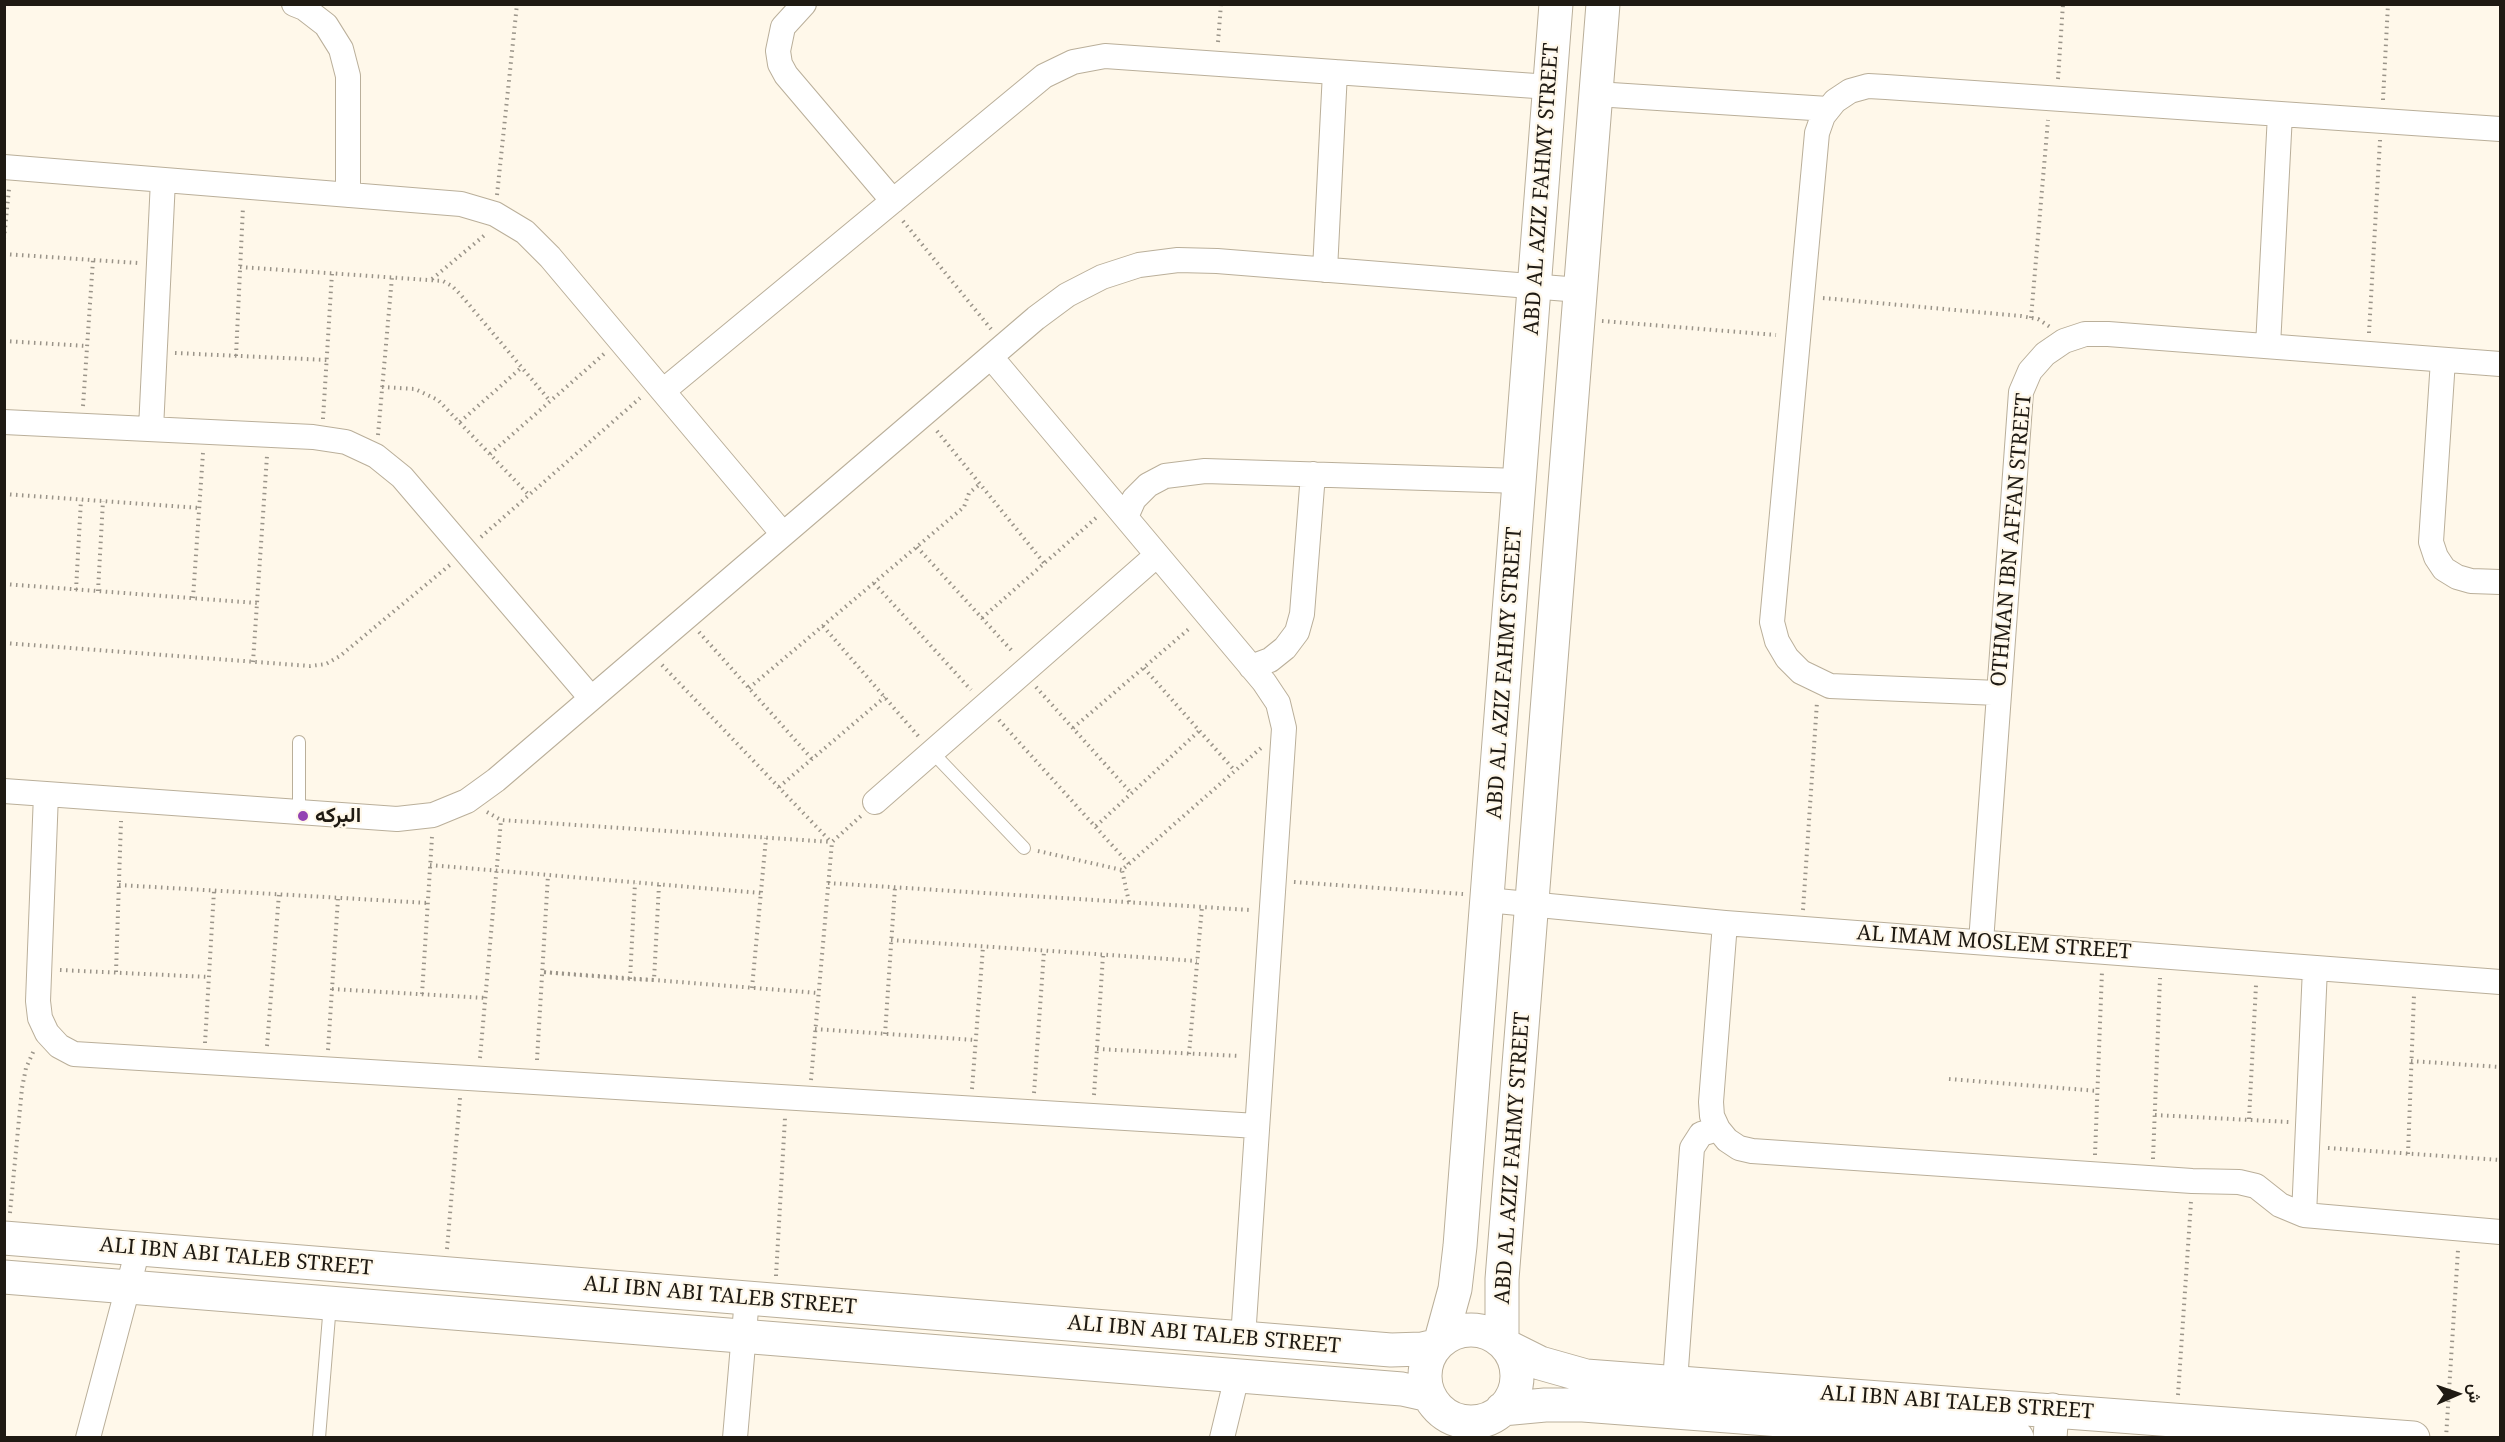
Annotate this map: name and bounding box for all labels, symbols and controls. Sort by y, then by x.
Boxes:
street label: ABD AL AZIZ FAHMY STREET [1519,42,1565,336]
street label: OTHMAN IBN AFFAN STREET [1987,392,2037,688]
street label: ABD AL AZIZ FAHMY STREET [1482,526,1528,820]
place label: البركه [315,803,361,829]
marker: البركه [296,809,310,823]
street label: AL IMAM MOSLEM STREET [1856,921,2132,965]
street label: ABD AL AZIZ FAHMY STREET [1490,1011,1536,1305]
street label: ALI IBN ABI TALEB STREET [98,1233,374,1281]
street label: ALI IBN ABI TALEB STREET [582,1272,858,1320]
street label: ALI IBN ABI TALEB STREET [1066,1311,1342,1359]
north arrow [2427,1364,2487,1424]
street label: ALI IBN ABI TALEB STREET [1819,1381,2095,1425]
text: ش [2464,1383,2486,1403]

